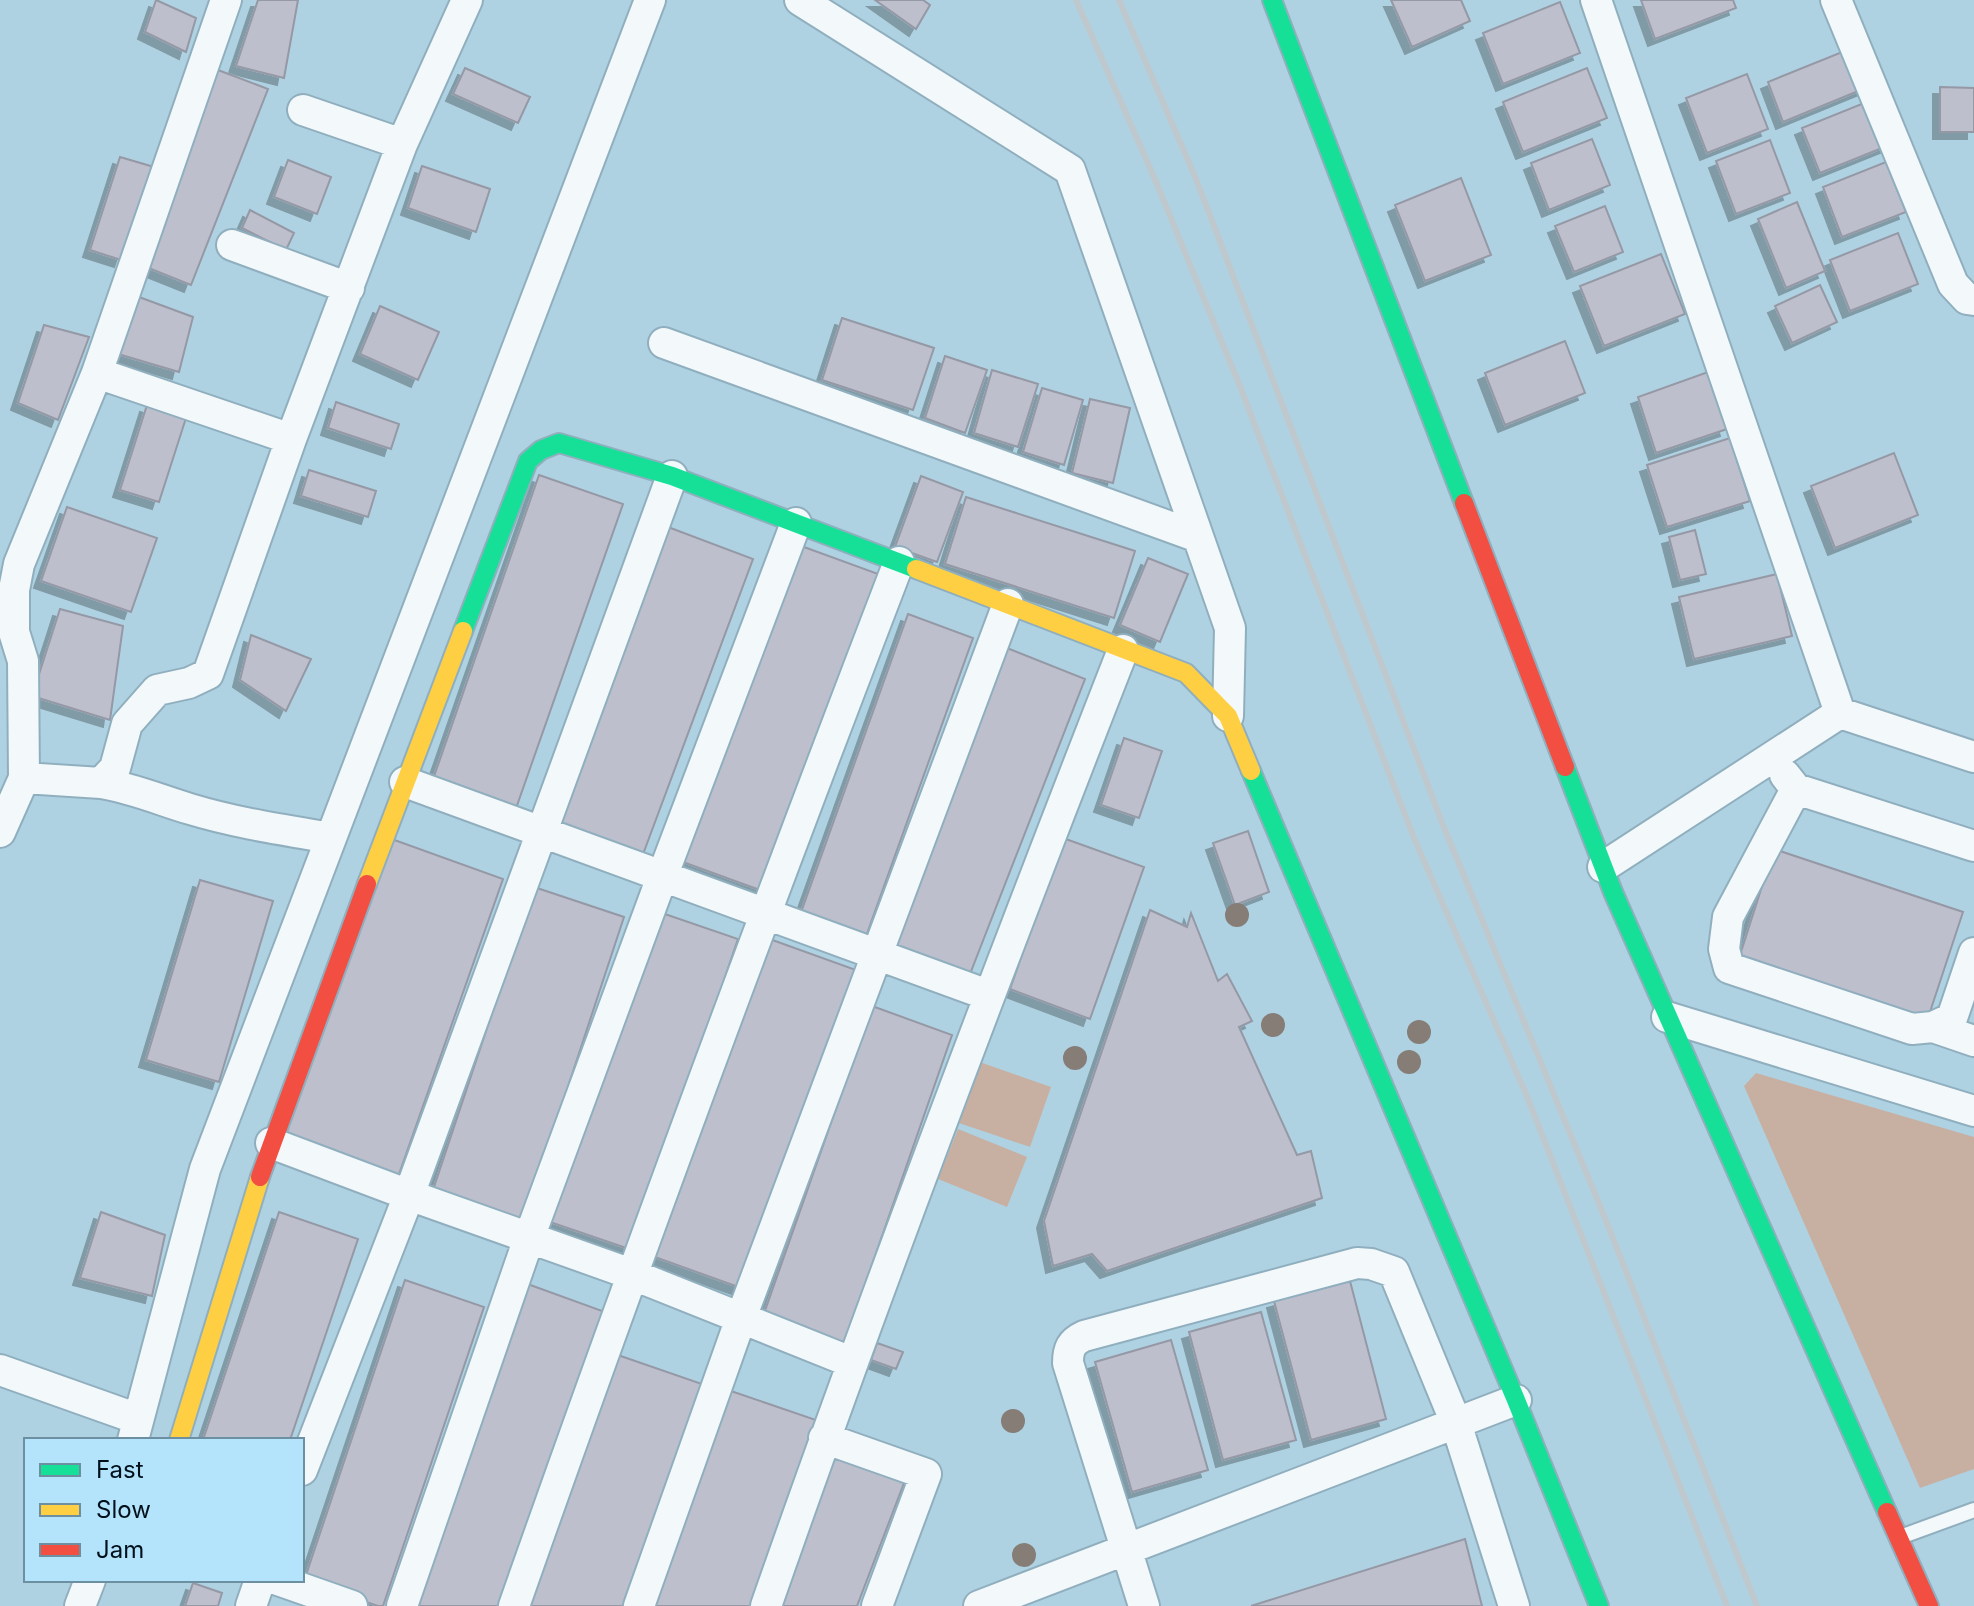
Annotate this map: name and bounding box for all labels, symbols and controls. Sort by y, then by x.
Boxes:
legend [24,1438,304,1582]
text: Fast [96,1455,144,1484]
text: Slow [96,1495,151,1524]
text: Jam [96,1535,144,1564]

